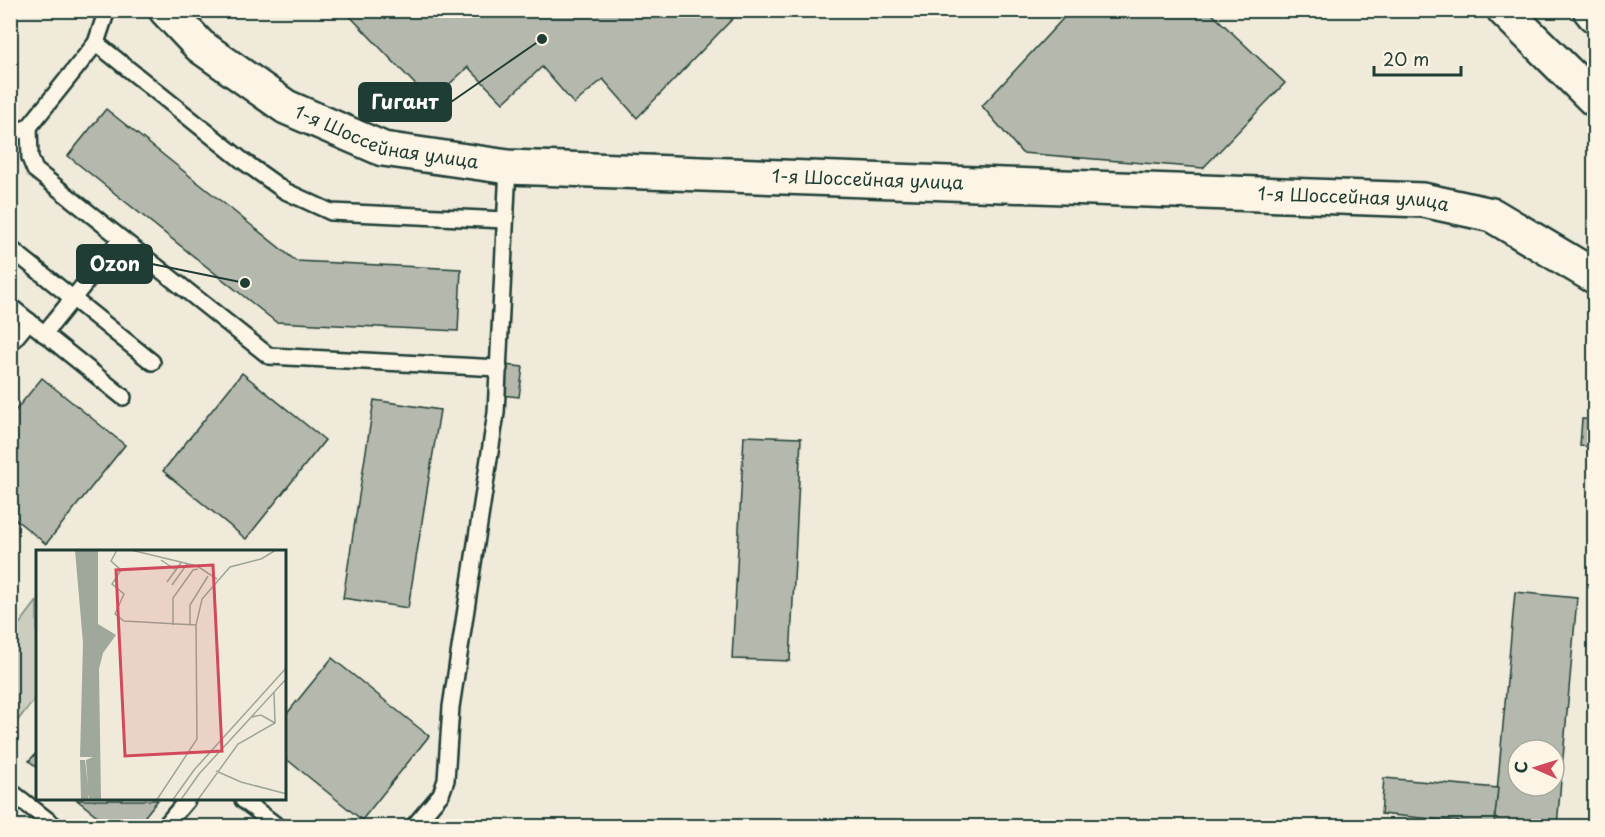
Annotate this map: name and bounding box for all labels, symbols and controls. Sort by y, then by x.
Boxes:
scale bar [1374,39,1461,77]
text: 20 m [1383,45,1429,72]
callout: Гигант [359,83,451,121]
text: Гигант [371,86,440,116]
street label: 1-я Шоссейная улица [291,97,481,175]
street label: 1-я Шоссейная улица [772,162,965,195]
street label: 1-я Шоссейная улица [1257,179,1453,217]
callout: Ozon [77,245,152,283]
text: Ozon [90,248,140,278]
inset map [36,550,286,801]
north arrow [1506,738,1566,798]
text: С [1508,761,1532,774]

